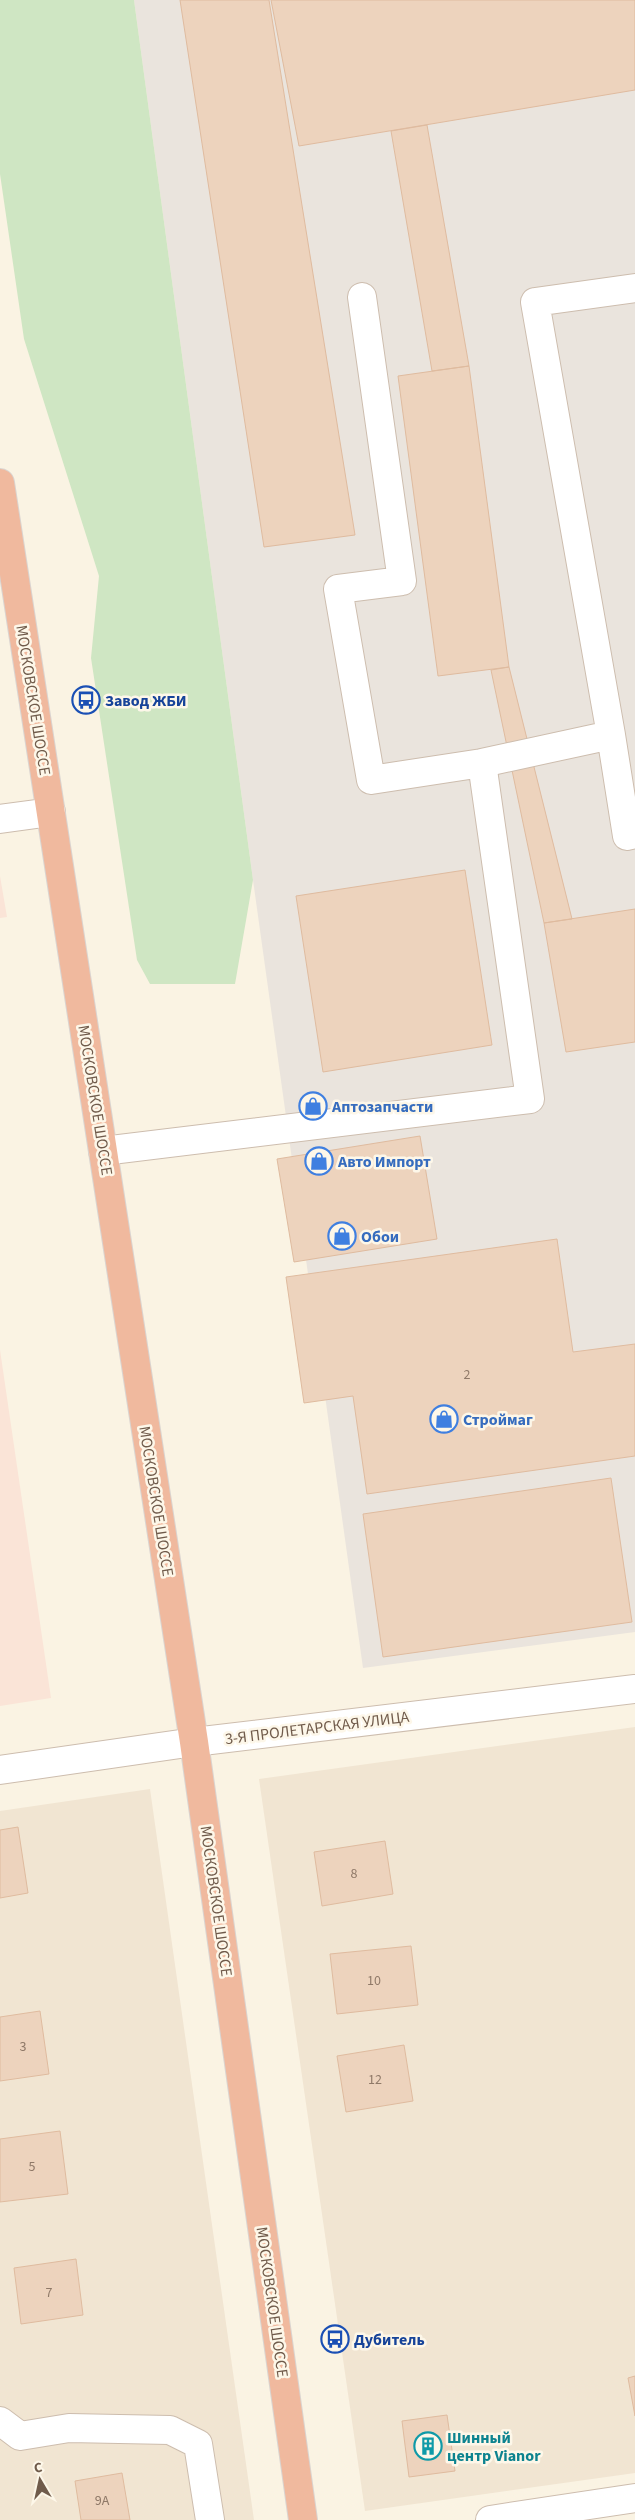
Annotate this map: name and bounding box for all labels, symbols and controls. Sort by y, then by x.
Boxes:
street label: МОСКОВСКОЕ ШОССЕ [10,623,56,777]
bus stop icon: Завод ЖБИ [71,685,101,715]
place label: Завод ЖБИ [105,690,187,712]
street label: МОСКОВСКОЕ ШОССЕ [72,1023,118,1177]
shop icon: Аптозапчасти [298,1091,328,1121]
place label: Аптозапчасти [331,1096,433,1118]
shop icon: Авто Импорт [304,1146,334,1176]
place label: Авто Импорт [337,1151,431,1173]
shop icon: Обои [327,1221,357,1251]
place label: Обои [361,1226,399,1248]
house number: 2 [464,1365,471,1385]
shop icon: Строймаг [429,1404,459,1434]
place label: Строймаг [463,1409,533,1431]
street label: МОСКОВСКОЕ ШОССЕ [133,1424,179,1578]
street label: 3-Я ПРОЛЕТАРСКАЯ УЛИЦА [224,1706,411,1750]
street label: МОСКОВСКОЕ ШОССЕ [195,1824,237,1978]
house number: 8 [351,1864,358,1884]
house number: 10 [367,1971,381,1991]
house number: 3 [20,2037,27,2057]
house number: 12 [368,2070,382,2090]
house number: 5 [29,2157,36,2177]
street label: МОСКОВСКОЕ ШОССЕ [251,2225,293,2379]
house number: 7 [46,2283,53,2303]
bus stop icon: Дубитель [320,2324,350,2354]
place label: Дубитель [354,2329,425,2351]
place label: Шинный центр Vianor [447,2427,541,2467]
building icon: Шинный центр Vianor [413,2431,443,2461]
north arrow [15,2455,65,2505]
text: С [33,2458,44,2479]
house number: 9А [95,2491,110,2511]

